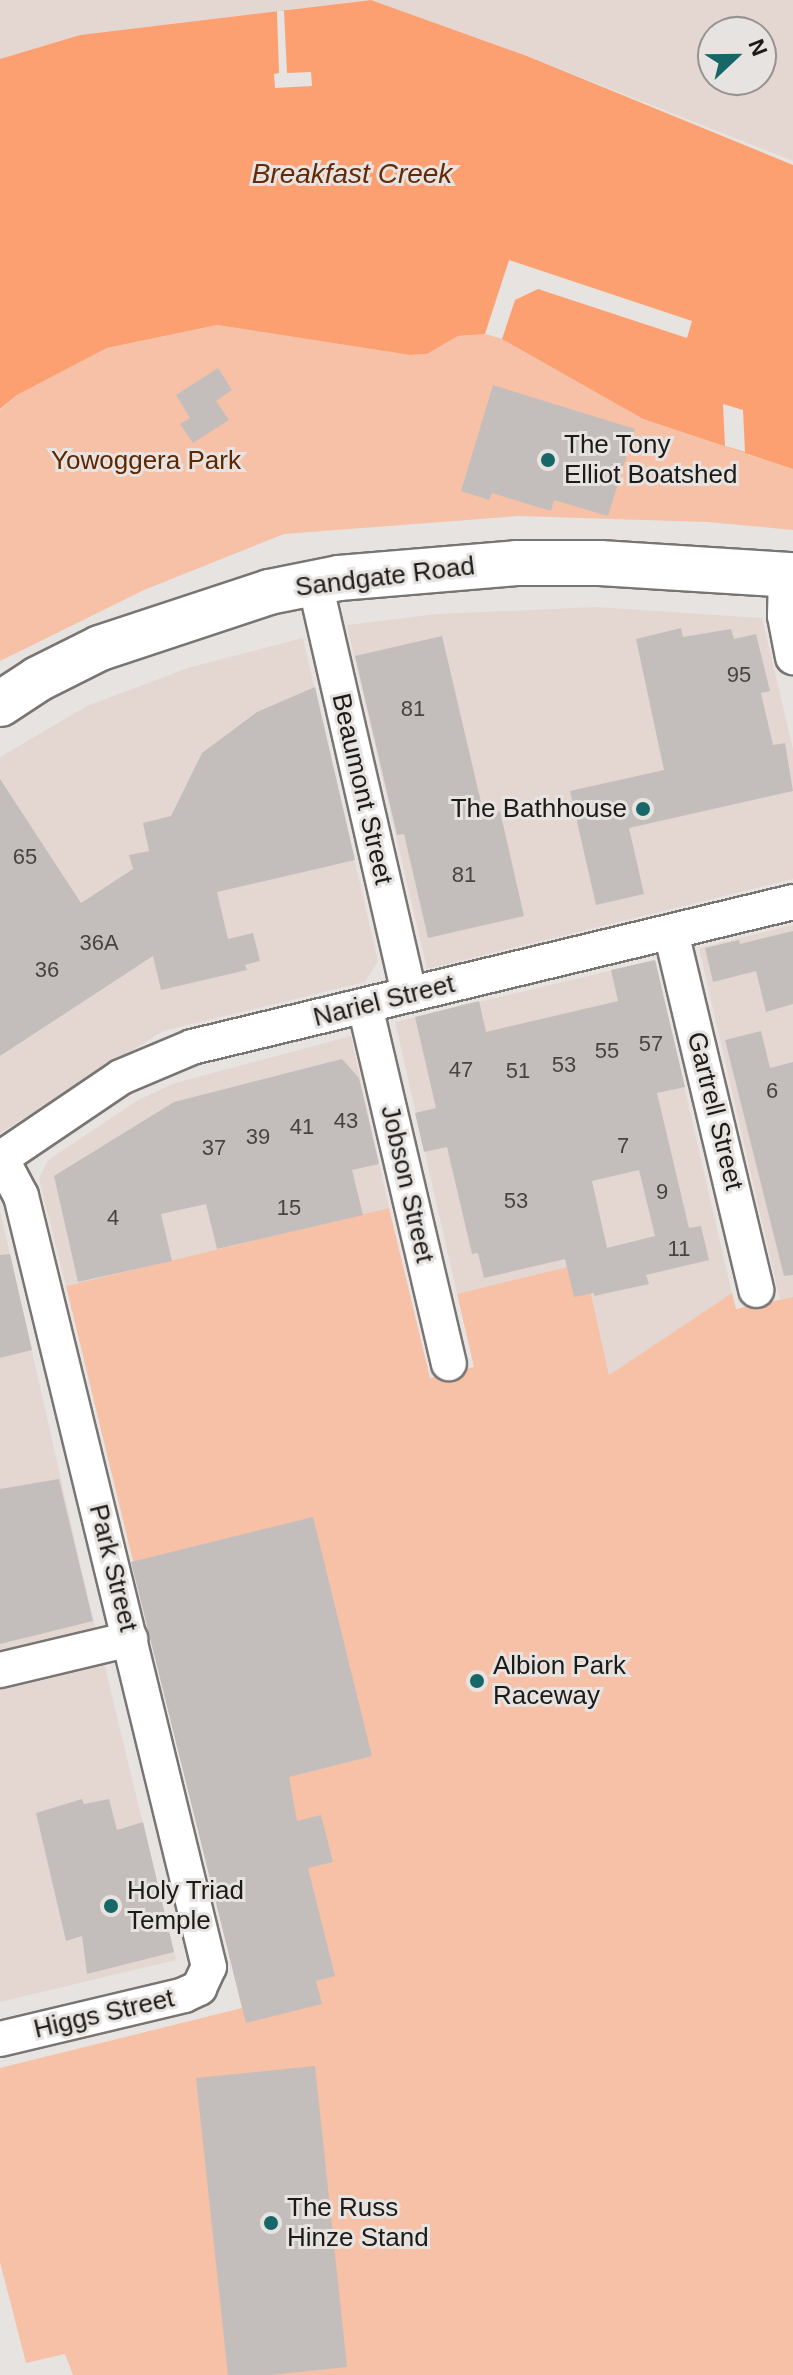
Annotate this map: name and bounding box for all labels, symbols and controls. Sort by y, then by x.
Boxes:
north arrow [697,16,777,96]
text: N [743,36,772,60]
water label: Breakfast Creek [252,157,452,191]
place label: The Tony Elliot Boatshed [564,429,737,490]
park label: Yowoggera Park [51,445,241,477]
marker: The Tony Elliot Boatshed [539,451,557,469]
street label: Sandgate Road [293,551,477,603]
house number: 95 [727,662,751,688]
street label: Beaumont Street [325,690,399,888]
house number: 81 [401,696,425,722]
place label: The Bathhouse [451,793,627,825]
marker: The Bathhouse [634,800,652,818]
house number: 65 [13,844,37,870]
house number: 81 [452,862,476,888]
house number: 36A [79,930,119,956]
house number: 36 [35,957,59,983]
street label: Nariel Street [310,968,458,1034]
street label: Gartrell Street [680,1029,750,1193]
house number: 57 [639,1031,663,1057]
house number: 55 [595,1038,619,1064]
house number: 53 [552,1052,576,1078]
house number: 47 [449,1057,473,1083]
house number: 51 [506,1058,530,1084]
house number: 6 [766,1078,778,1104]
street label: Jobson Street [374,1102,440,1266]
house number: 43 [334,1108,358,1134]
house number: 41 [290,1114,314,1140]
house number: 39 [246,1124,270,1150]
house number: 7 [617,1133,629,1159]
house number: 37 [202,1135,226,1161]
house number: 9 [656,1179,668,1205]
house number: 53 [504,1188,528,1214]
house number: 15 [277,1195,301,1221]
house number: 4 [107,1205,119,1231]
house number: 11 [668,1236,690,1262]
street label: Park Street [82,1501,144,1635]
place label: Albion Park Raceway [493,1650,626,1712]
marker: Albion Park Raceway [468,1672,486,1690]
place label: Holy Triad Temple [127,1875,245,1936]
marker: Holy Triad Temple [102,1897,120,1915]
street label: Higgs Street [31,1983,177,2045]
place label: The Russ Hinze Stand [287,2192,429,2254]
marker: The Russ Hinze Stand [262,2214,280,2232]

